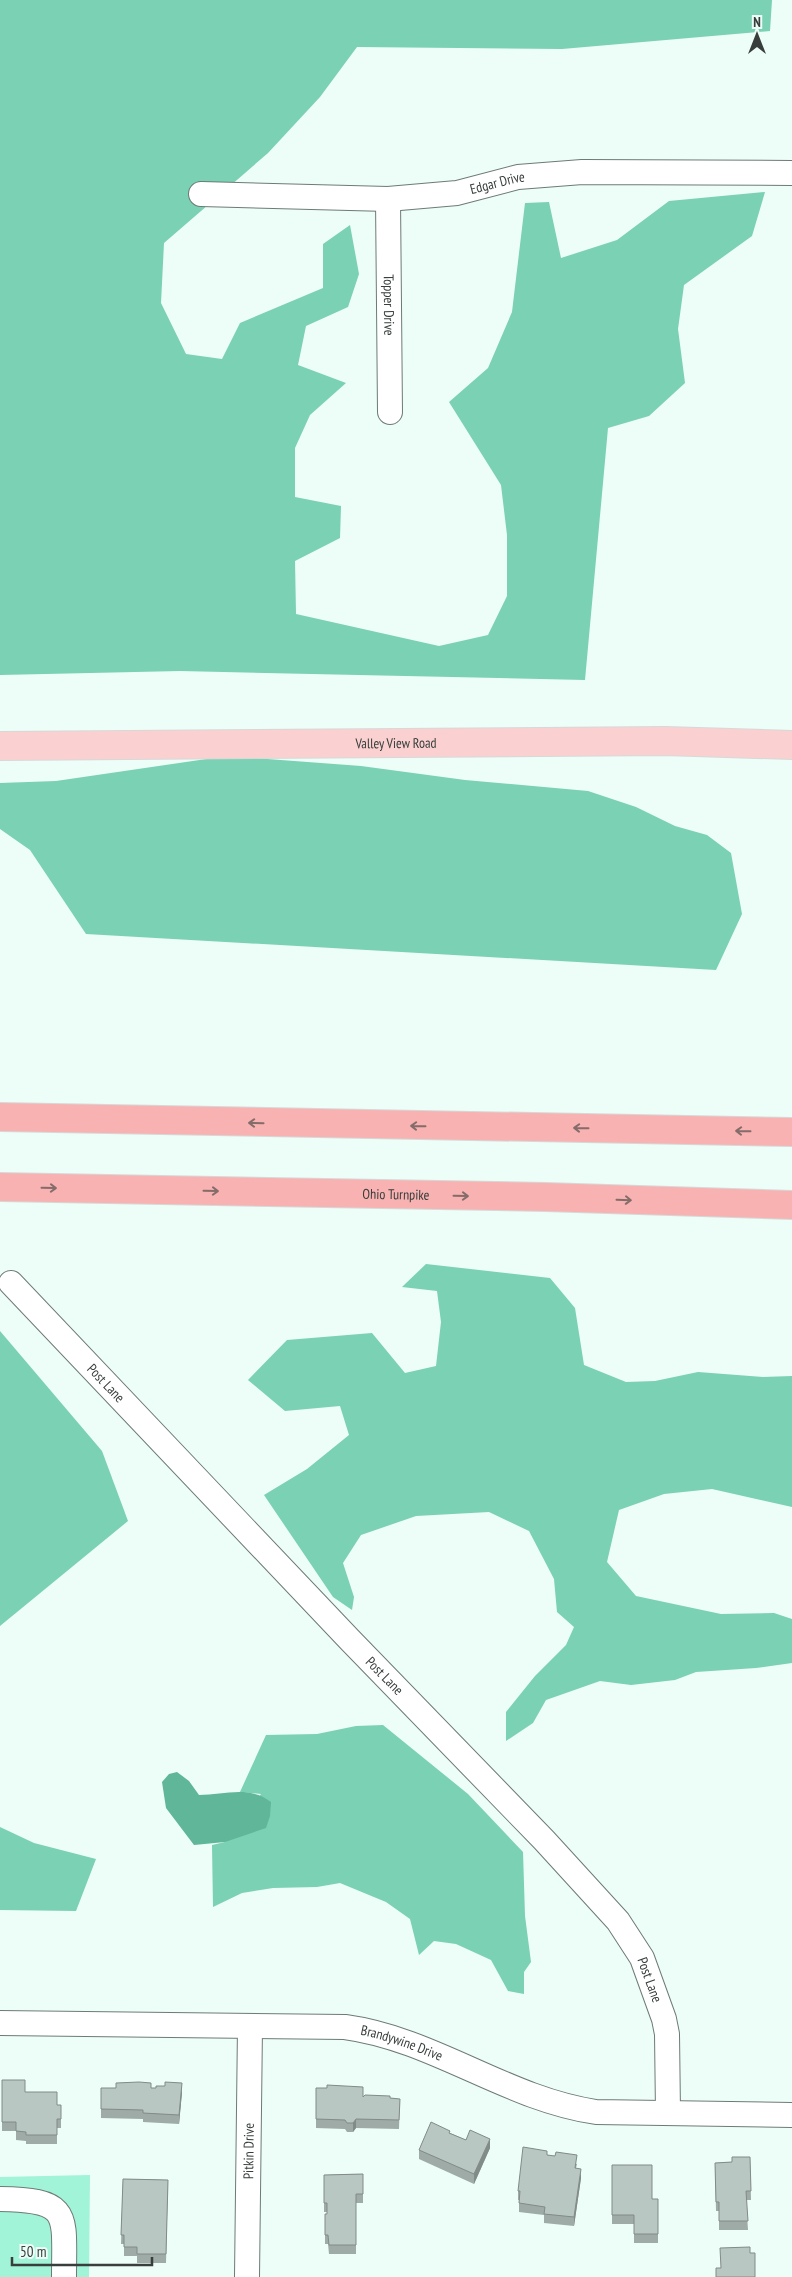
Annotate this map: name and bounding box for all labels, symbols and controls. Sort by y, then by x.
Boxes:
north arrow [732,10,782,60]
text: N [753,13,761,31]
street label: Edgar Drive [468,167,526,198]
street label: Topper Drive [380,274,398,336]
street label: Valley View Road [354,734,437,752]
one-way arrow [248,1118,264,1128]
one-way arrow [411,1121,427,1130]
one-way arrow [573,1123,589,1132]
one-way arrow [736,1126,752,1136]
one-way arrow [40,1183,56,1193]
street label: Ohio Turnpike [362,1185,430,1204]
one-way arrow [202,1186,219,1196]
one-way arrow [453,1191,469,1200]
one-way arrow [615,1196,631,1205]
street label: Post Lane [83,1360,129,1406]
street label: Post Lane [362,1653,407,1699]
street label: Post Lane [633,1955,666,2005]
street label: Brandywine Drive [359,2021,446,2065]
street label: Pitkin Drive [239,2123,258,2179]
scale bar [12,2234,152,2266]
text: 50 m [20,2242,46,2261]

